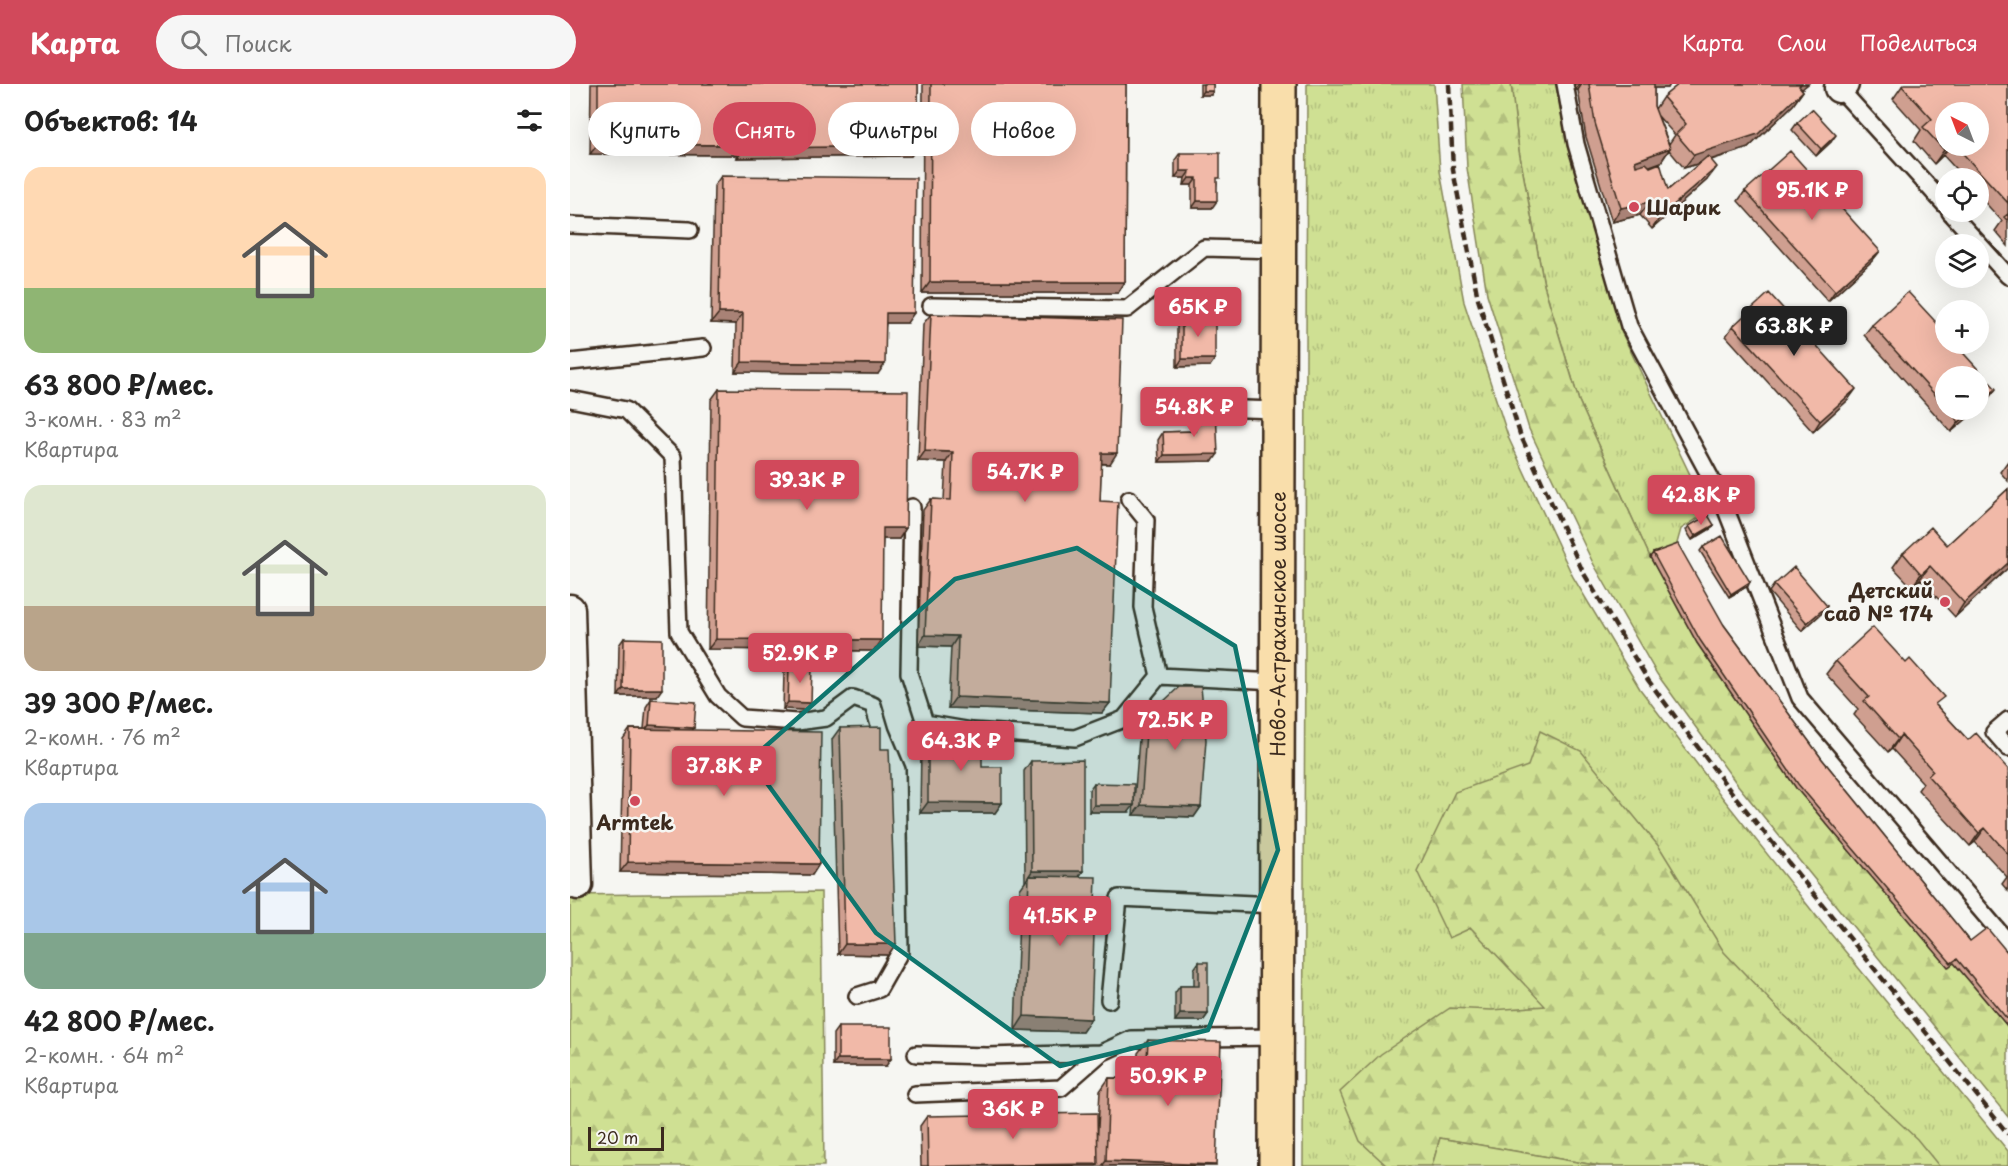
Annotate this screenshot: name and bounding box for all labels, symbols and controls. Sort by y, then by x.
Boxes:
search box [156,15,576,69]
text: Карта [30,21,120,64]
icon: search [177,26,210,59]
text: Поиск [225,26,292,59]
text: Карта [1682,26,1744,58]
text: Слои [1777,26,1827,58]
text: Поделиться [1860,26,1978,58]
text: Объектов: 14 [24,101,198,140]
chip: Купить [588,102,701,156]
chip: Снять [713,102,816,156]
chip: Фильтры [828,102,959,156]
chip: Новое [971,102,1076,156]
north arrow [1935,102,1989,156]
map controls [1935,102,1989,420]
icon: filters [513,104,546,137]
button: locate [1935,168,1989,222]
pin: 95.1K ₽ [1757,170,1867,221]
text: 95.1K ₽ [1776,174,1848,204]
place label: Шарик [1646,192,1721,222]
marker: Шарик [1627,200,1641,214]
icon: home [231,206,339,314]
button: layers [1935,234,1989,288]
pin: 65K ₽ [1156,287,1240,338]
text: 65K ₽ [1168,291,1228,321]
button: + [1935,300,1989,354]
pin: 63.8K ₽ [1739,306,1849,357]
text: 63.8K ₽ [1755,310,1833,340]
text: 63 800 ₽/мес. [24,365,214,404]
button: − [1935,366,1989,420]
pin: 54.8K ₽ [1139,387,1249,438]
text: 54.8K ₽ [1154,391,1234,421]
text: 3-комн. · 83 m² [24,404,182,434]
text: Квартира [24,434,118,464]
pin: 54.7K ₽ [970,452,1080,503]
text: 54.7K ₽ [986,456,1064,486]
pin: 39.3K ₽ [752,460,862,511]
text: 39.3K ₽ [769,464,845,494]
pin: 42.8K ₽ [1646,475,1756,526]
text: 42.8K ₽ [1662,479,1740,509]
street label: Ново-Астраханское шоссе [1262,491,1293,757]
icon: home [231,524,339,632]
place label: Детский сад № 174 [1824,575,1933,628]
marker: Детский сад № 174 [1938,595,1952,609]
pin: 52.9K ₽ [745,633,855,684]
text: 52.9K ₽ [762,637,838,667]
text: 39 300 ₽/мес. [24,683,213,722]
pin: 72.5K ₽ [1120,700,1230,751]
text: 72.5K ₽ [1137,704,1213,734]
pin: 64.3K ₽ [906,721,1016,772]
text: 2-комн. · 76 m² [24,722,181,752]
text: 64.3K ₽ [921,725,1001,755]
pin: 37.8K ₽ [669,746,779,797]
text: 37.8K ₽ [686,750,762,780]
text: Квартира [24,752,118,782]
marker: Armtek [628,794,642,808]
place label: Armtek [595,807,674,837]
icon: home [231,842,339,950]
pin: 41.5K ₽ [1005,896,1115,947]
text: 41.5K ₽ [1023,900,1097,930]
text: 42 800 ₽/мес. [24,1001,215,1040]
text: 2-комн. · 64 m² [24,1040,184,1070]
pin: 50.9K ₽ [1113,1056,1223,1107]
text: 50.9K ₽ [1129,1060,1207,1090]
text: Квартира [24,1070,118,1100]
pin: 36K ₽ [971,1089,1055,1140]
text: 36K ₽ [982,1093,1044,1123]
scale bar [588,1124,664,1152]
text: 20 m [597,1125,638,1149]

